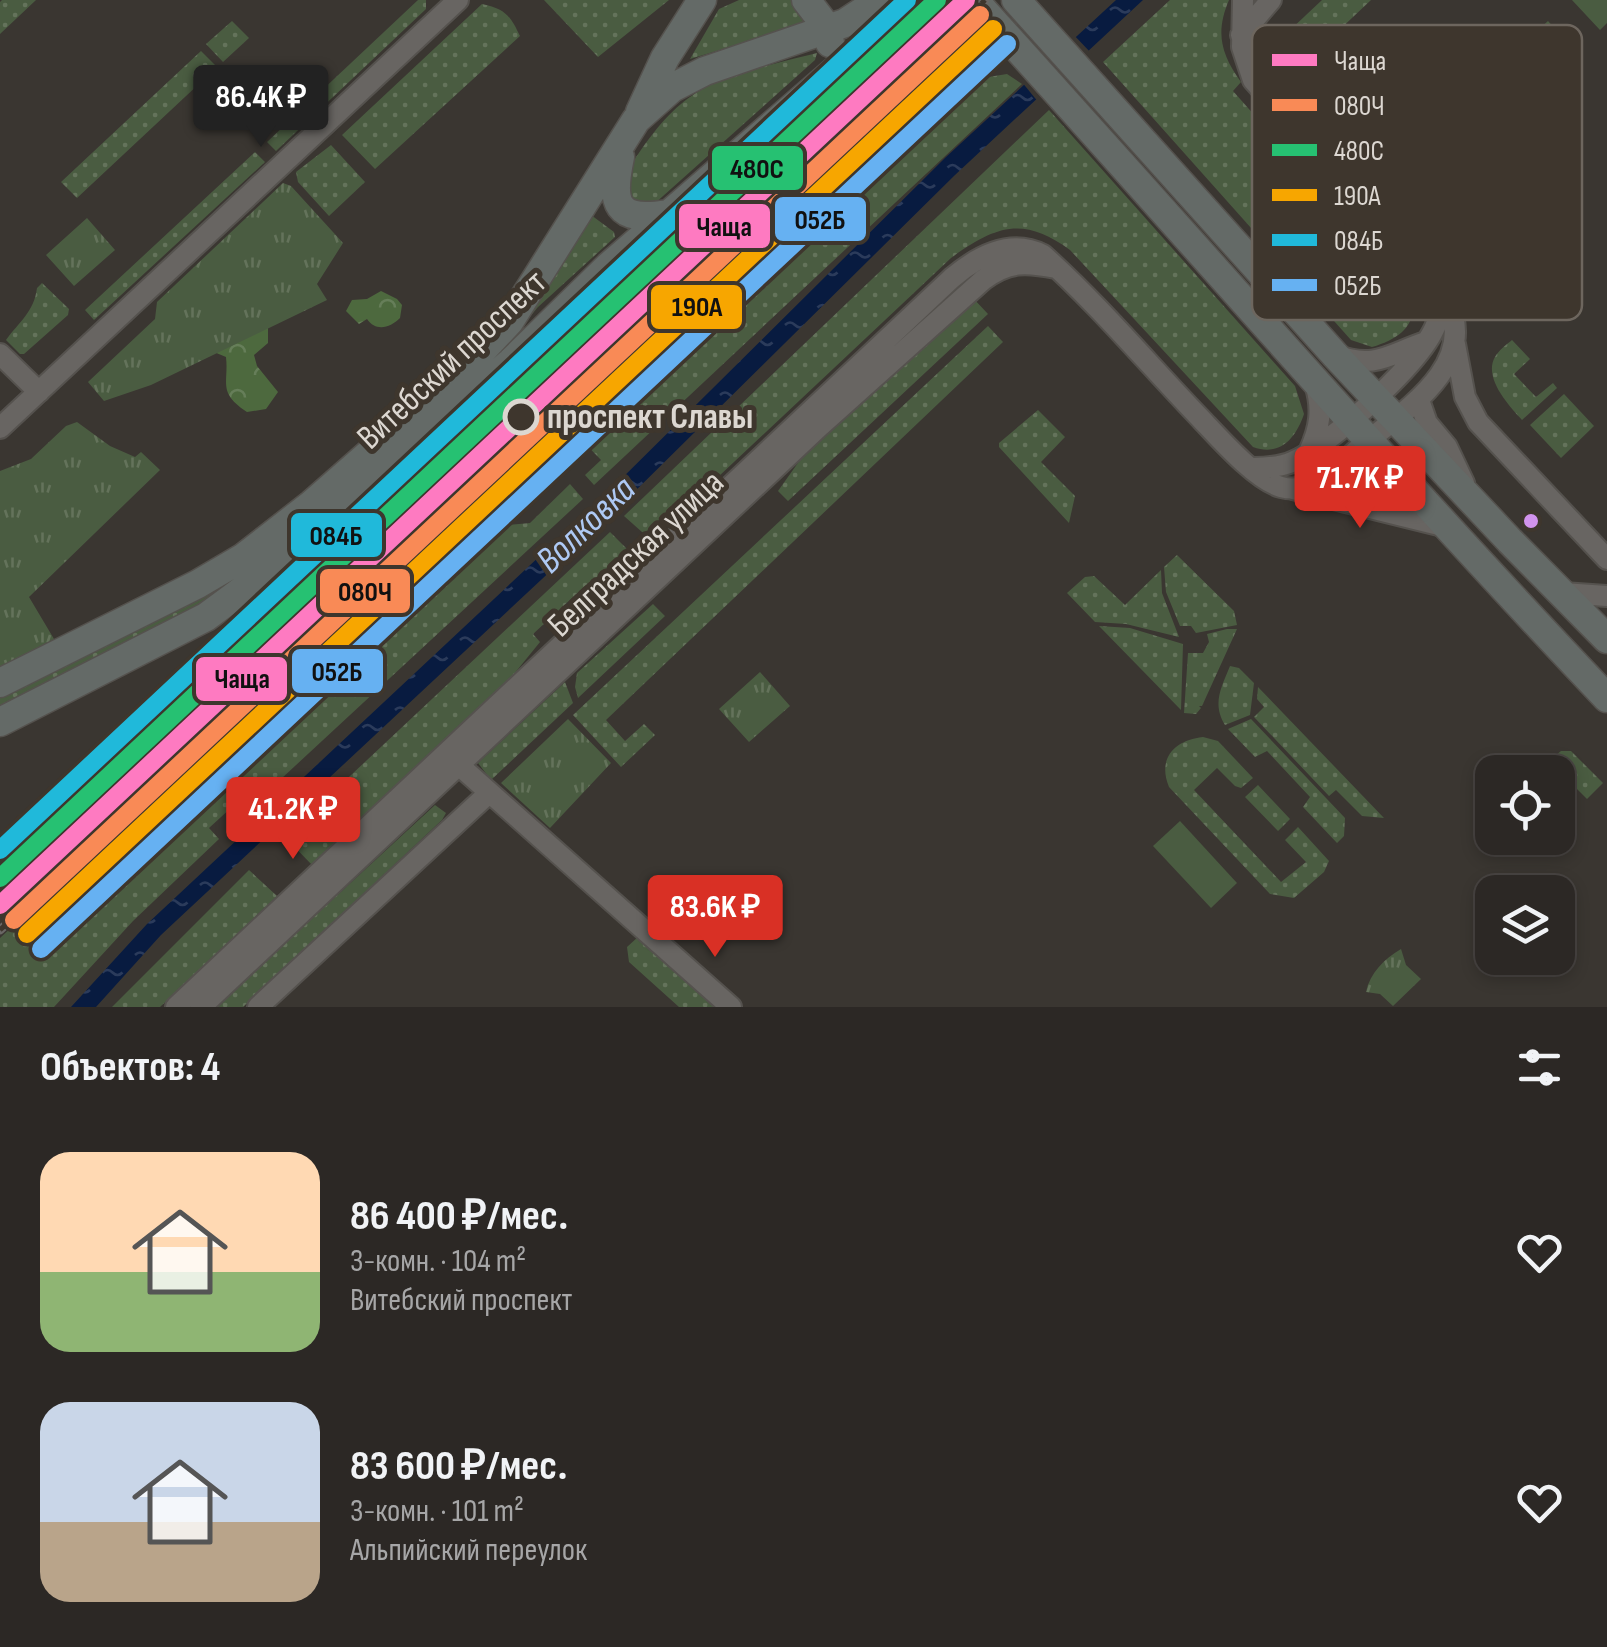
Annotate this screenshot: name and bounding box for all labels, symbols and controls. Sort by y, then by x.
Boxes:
legend [1252,25,1582,320]
text: Чаща [1334,45,1386,78]
pin: 86.4K ₽ [169,65,353,150]
text: 86.4K ₽ [215,78,307,117]
text: 080Ч [1334,90,1385,123]
text: 480С [1334,135,1384,168]
line badge: 480С [710,144,805,192]
text: 480С [730,153,784,186]
text: 190А [1334,180,1381,213]
line badge: 052Б [773,195,868,243]
line badge: Чаща [677,202,772,250]
text: 052Б [794,204,846,237]
text: Чаща [696,211,752,244]
text: 084Б [1334,225,1383,258]
street label: Витебский проспект [348,261,556,459]
text: 052Б [1334,270,1382,303]
line badge: 190А [649,283,744,331]
text: 190А [672,291,723,324]
place label: проспект Славы [547,396,753,439]
marker: проспект Славы [504,400,538,434]
pin: 71.7K ₽ [1268,446,1452,531]
text: 71.7K ₽ [1317,459,1404,498]
street label: Белградская улица [539,461,733,647]
water label: Волковка [527,467,645,583]
line badge: 084Б [289,511,384,559]
unlabelled marker [1521,511,1541,531]
text: 084Б [309,520,363,553]
line badge: 080Ч [318,567,412,615]
text: 080Ч [338,576,392,609]
line badge: 052Б [290,647,385,695]
line badge: Чаща [194,655,289,703]
text: 052Б [311,656,363,689]
text: Чаща [214,663,270,696]
map controls [1475,755,1575,975]
button: locate [1475,755,1575,855]
pin: 41.2K ₽ [201,777,385,862]
text: 41.2K ₽ [248,790,338,829]
pin: 83.6K ₽ [623,875,807,960]
button: layers [1475,875,1575,975]
text: 83.6K ₽ [670,888,760,927]
icon: filters [1512,1040,1567,1095]
text: Объектов: 4 [40,1042,220,1093]
text: 86 400 ₽/мес. [350,1191,568,1242]
icon: home [120,1192,240,1312]
icon: heart [1512,1225,1567,1280]
text: 3-комн. · 104 m² [350,1242,526,1281]
text: Витебский проспект [350,1281,572,1320]
text: 83 600 ₽/мес. [350,1441,567,1492]
icon: home [120,1442,240,1562]
icon: heart [1512,1475,1567,1530]
text: 3-комн. · 101 m² [350,1492,524,1531]
text: Альпийский переулок [350,1531,587,1570]

